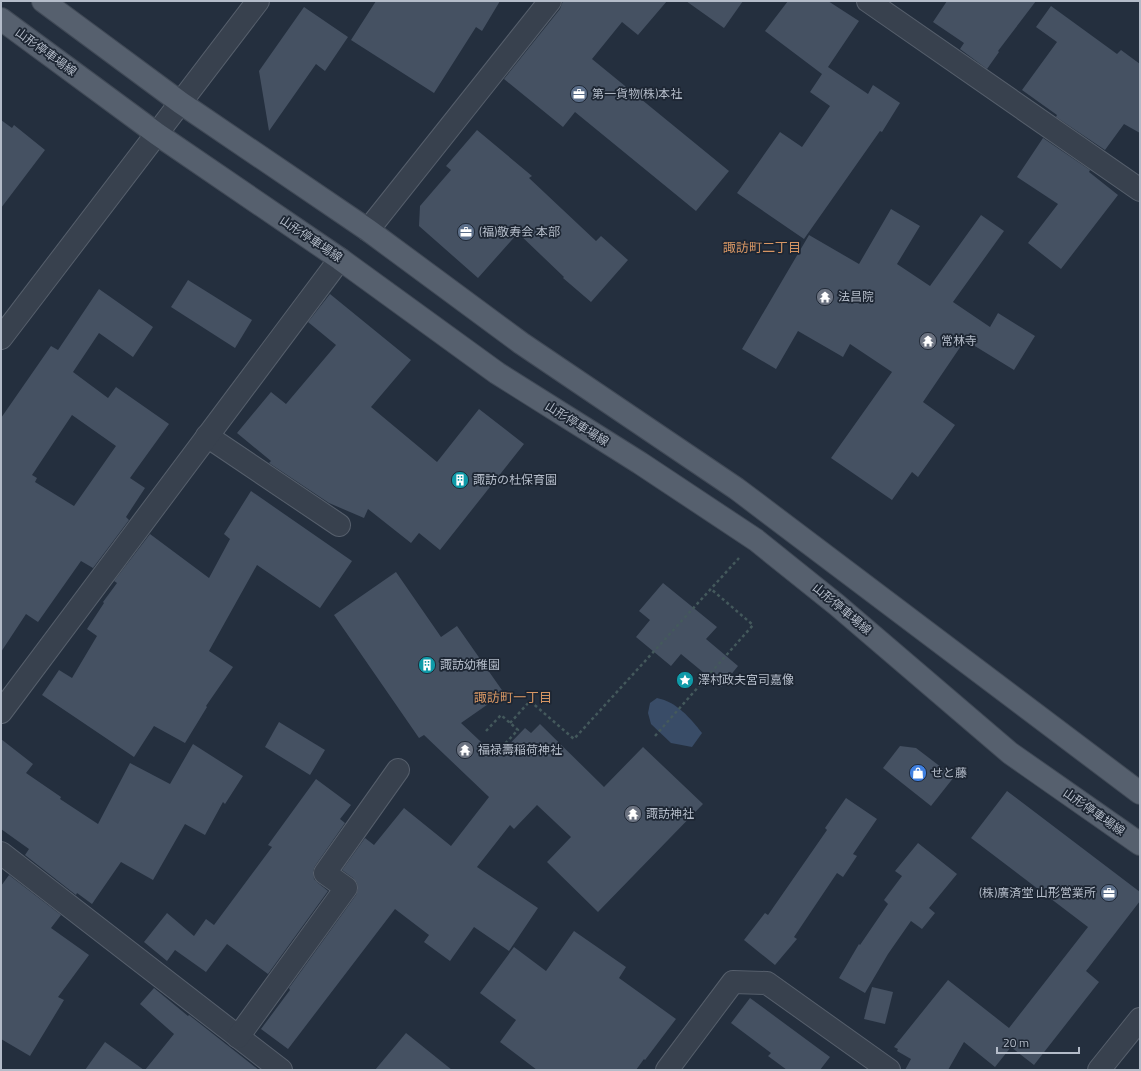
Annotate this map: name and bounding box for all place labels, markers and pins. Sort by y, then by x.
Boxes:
office icon: 第一貨物(株)本社 [569,84,589,104]
place label: 第一貨物(株)本社 [592,84,682,103]
office icon: (福)敬寿会 本部 [456,222,476,242]
place label: (福)敬寿会 本部 [479,222,560,241]
temple icon: 法昌院 [815,287,835,307]
place label: 法昌院 [838,287,874,306]
temple icon: 常林寺 [918,331,938,351]
place label: 常林寺 [941,331,977,350]
building icon: 諏訪の杜保育園 [450,470,470,490]
place label: 諏訪の杜保育園 [473,470,557,489]
building icon: 諏訪幼稚園 [417,655,437,675]
place label: 諏訪幼稚園 [440,655,500,674]
place icon: 澤村政夫宮司嘉像 [675,670,695,690]
place label: 澤村政夫宮司嘉像 [698,670,794,689]
temple icon: 福禄壽稲荷神社 [455,740,475,760]
place label: 福禄壽稲荷神社 [478,740,562,759]
shop icon: せと藤 [908,763,928,783]
place label: せと藤 [931,763,967,782]
temple icon: 諏訪神社 [623,804,643,824]
place label: 諏訪神社 [646,804,694,823]
place label: (株)廣済堂 山形営業所 [979,883,1096,902]
office icon: (株)廣済堂 山形営業所 [1099,883,1119,903]

